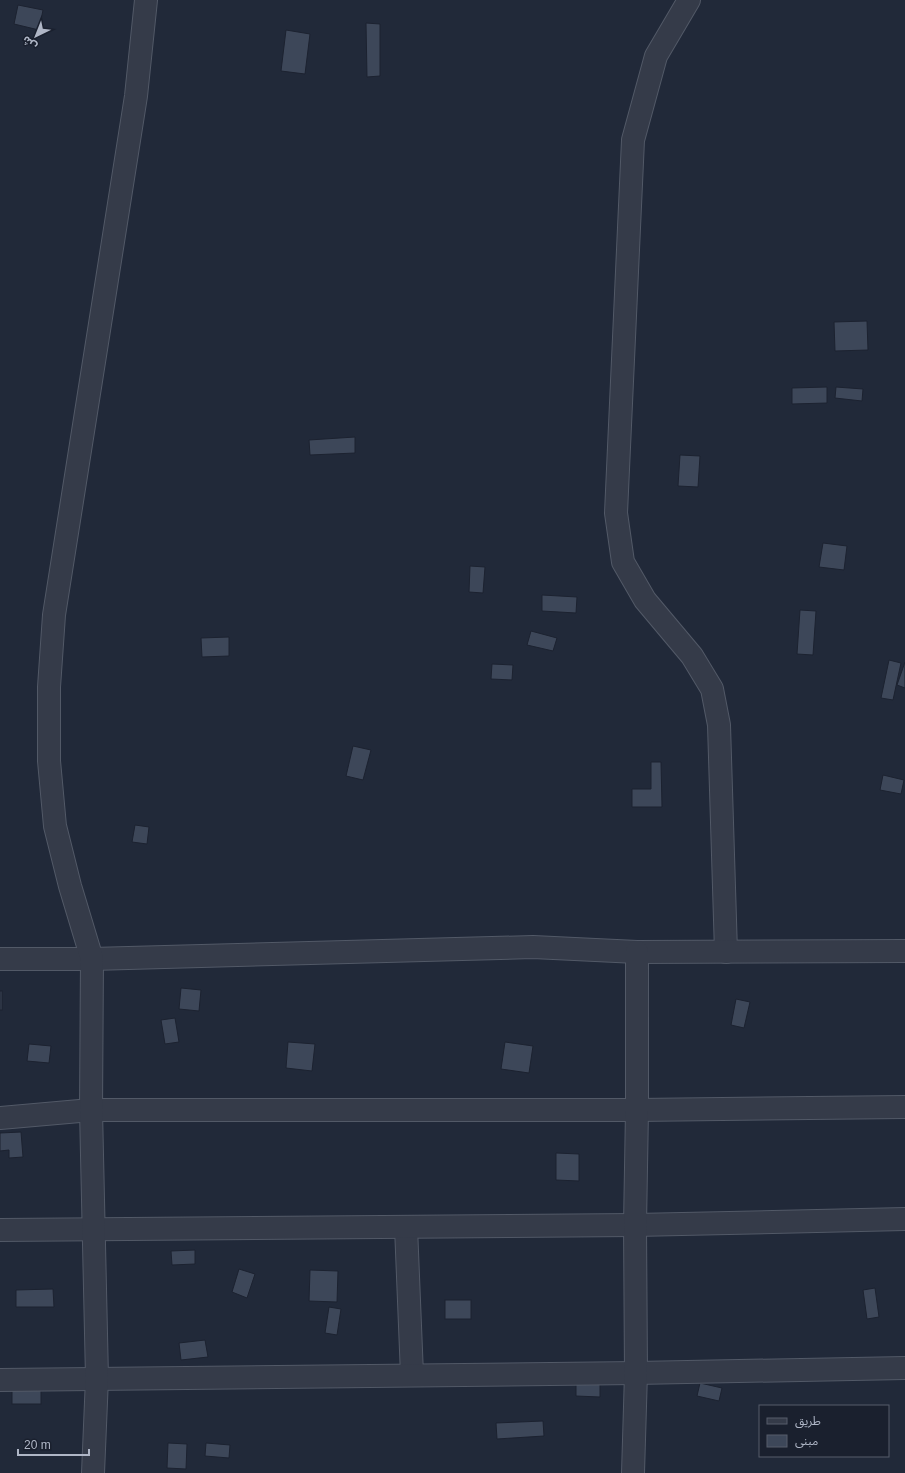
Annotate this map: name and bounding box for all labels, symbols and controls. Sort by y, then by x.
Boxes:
north arrow [16,16,56,56]
text: ش [20,33,39,53]
legend [759,1405,889,1457]
text: طريق [795,1414,821,1429]
scale bar [18,1431,89,1457]
text: مبنى [795,1434,818,1448]
text: 20 m [24,1438,51,1452]

